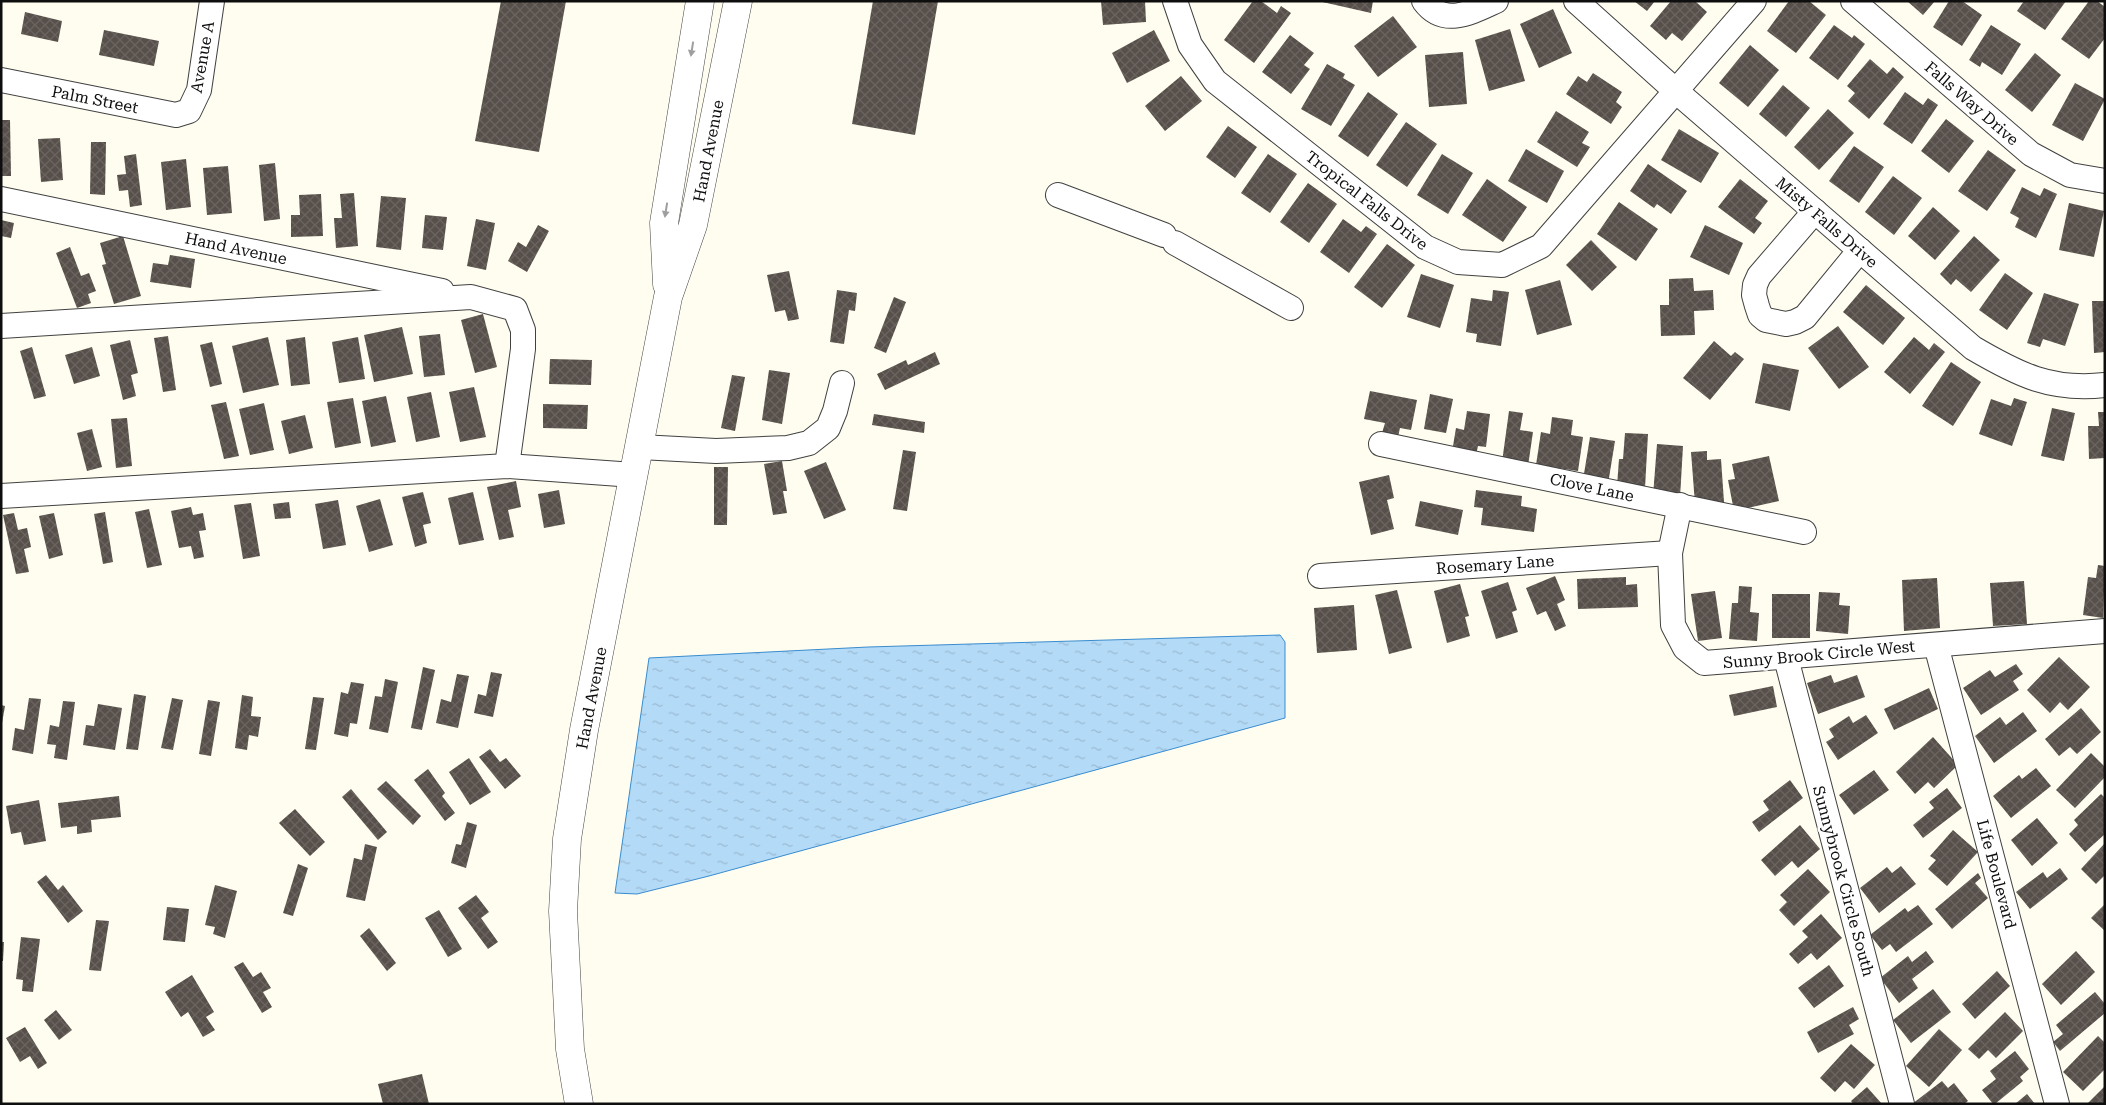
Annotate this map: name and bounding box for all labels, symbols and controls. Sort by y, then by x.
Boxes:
street label: Avenue A [187,19,218,94]
one-way arrow [688,42,696,58]
street label: Falls Way Drive [1921,57,2023,149]
street label: Palm Street [50,82,140,117]
street label: Hand Avenue [689,98,728,204]
street label: Tropical Falls Drive [1302,147,1432,254]
street label: Misty Falls Drive [1772,173,1882,272]
one-way arrow [662,202,670,218]
street label: Hand Avenue [183,228,289,269]
street label: Clove Lane [1548,469,1636,506]
street label: Rosemary Lane [1435,551,1555,578]
street label: Sunny Brook Circle West [1722,637,1916,672]
street label: Hand Avenue [572,645,611,751]
street label: Sunnybrook Circle South [1809,784,1878,979]
street label: Life Boulevard [1973,817,2020,931]

